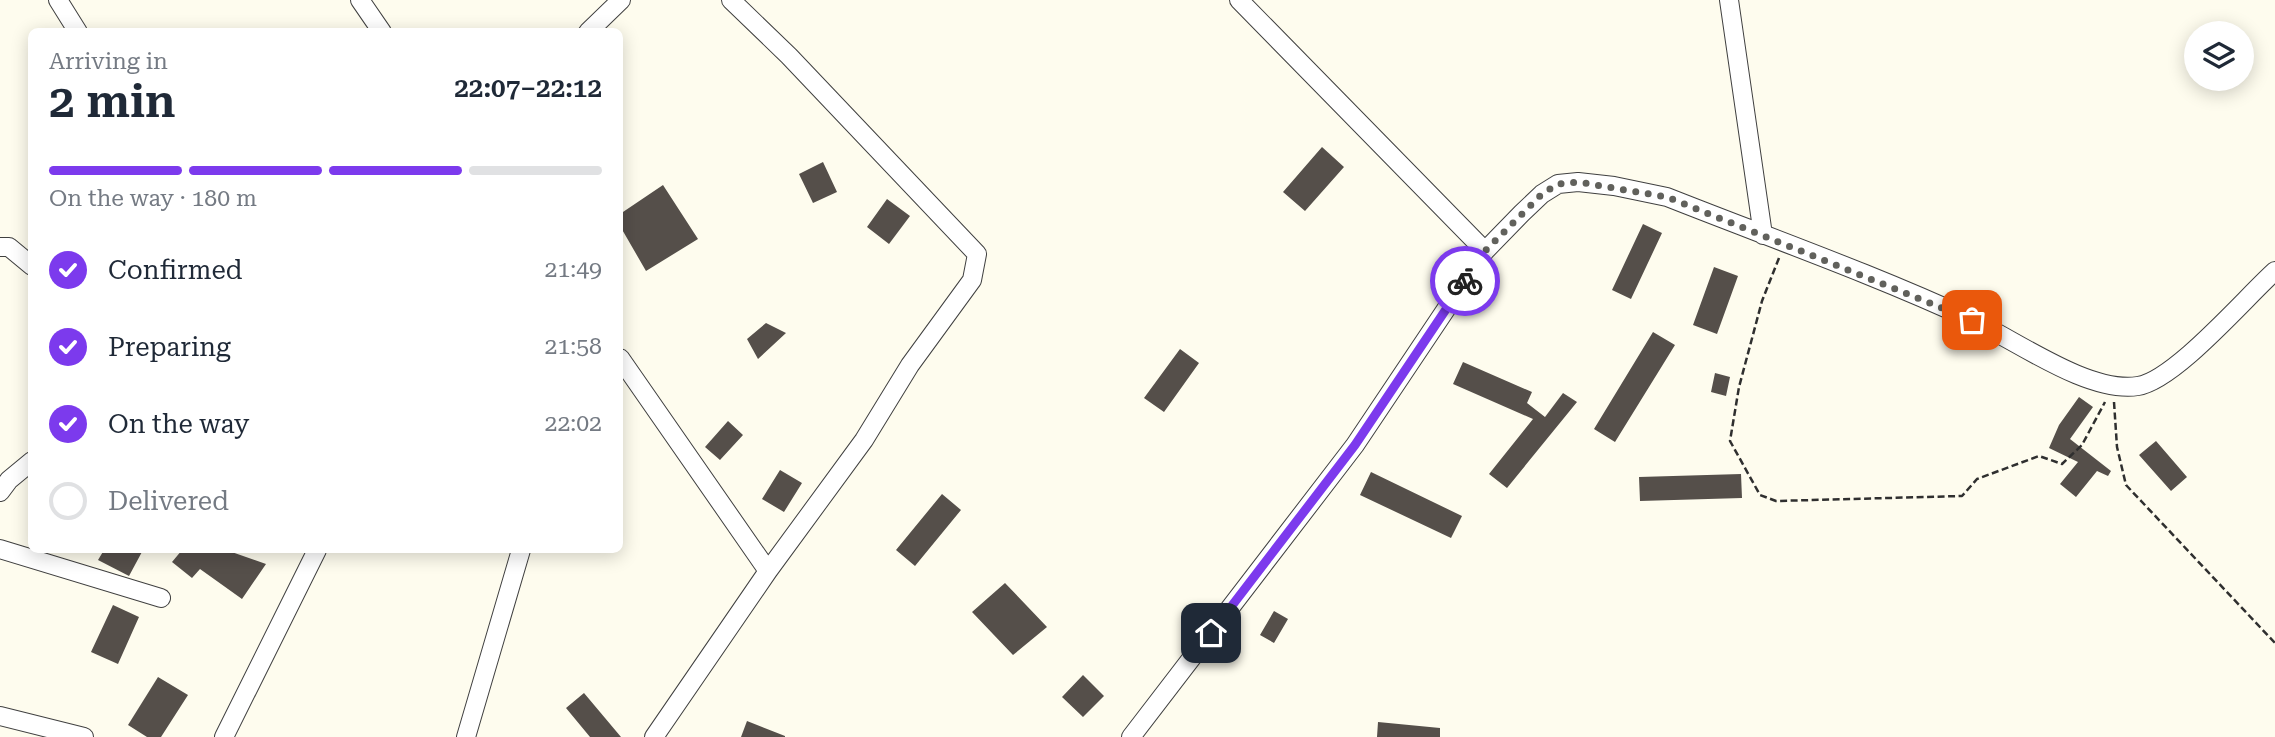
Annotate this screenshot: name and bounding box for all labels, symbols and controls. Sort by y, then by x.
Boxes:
map controls [2184,21,2254,91]
button: layers [2184,21,2254,91]
text: Arriving in [49,48,168,75]
text: 22:07–22:12 [454,73,602,103]
text: 2 min [49,74,176,128]
text: On the way · 180 m [49,185,257,212]
courier [1430,246,1500,316]
icon: check [49,251,87,289]
text: Confirmed [108,255,243,285]
text: 21:49 [545,256,602,283]
icon: bike [1446,262,1484,300]
pin [1942,290,2002,350]
icon: bag [1953,301,1991,339]
icon: check [49,328,87,366]
text: Preparing [108,332,231,362]
text: 21:58 [545,333,602,360]
icon: check [49,405,87,443]
text: On the way [108,409,249,439]
text: 22:02 [545,410,602,437]
text: Delivered [108,486,229,516]
pin [1181,603,1241,663]
icon: home [1192,614,1230,652]

